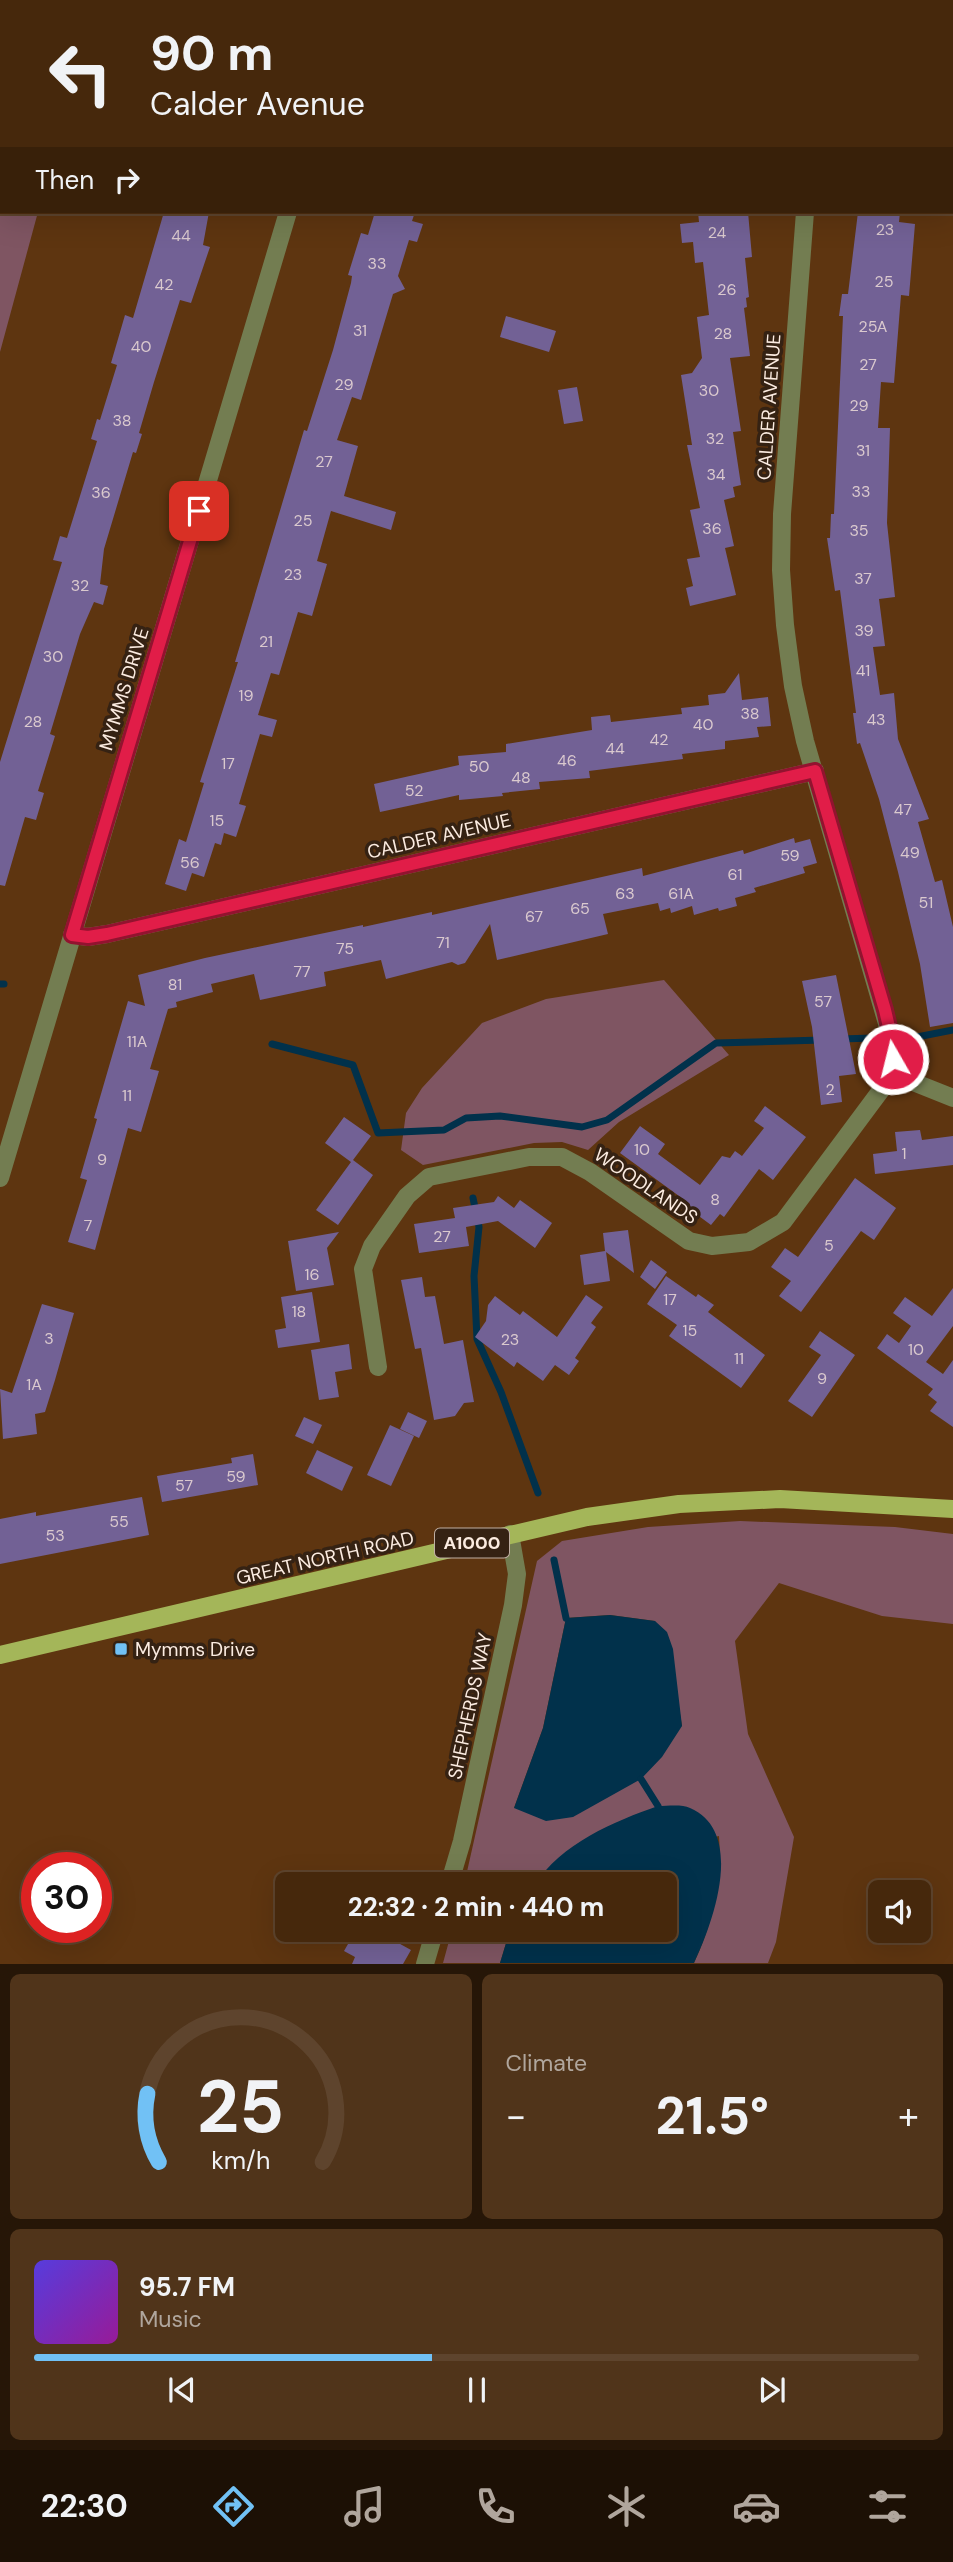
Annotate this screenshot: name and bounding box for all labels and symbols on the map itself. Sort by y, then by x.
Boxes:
house number: 23 [876,219,894,240]
house number: 24 [708,222,727,243]
house number: 44 [171,225,191,246]
house number: 33 [368,253,386,274]
house number: 25 [875,271,893,292]
house number: 42 [155,274,173,295]
house number: 26 [717,279,737,300]
house number: 25A [859,316,888,337]
house number: 31 [353,320,367,341]
house number: 28 [714,323,732,344]
street label: CALDER AVENUE [751,333,787,481]
house number: 40 [131,336,151,357]
house number: 27 [859,354,877,375]
house number: 29 [334,374,354,395]
house number: 30 [699,380,719,401]
house number: 29 [849,395,869,416]
house number: 38 [112,410,132,431]
house number: 32 [706,428,724,449]
house number: 31 [856,440,870,461]
house number: 27 [315,451,333,472]
house number: 34 [706,464,726,485]
pin [169,481,229,541]
house number: 33 [852,481,870,502]
house number: 36 [91,482,111,503]
house number: 25 [294,510,312,531]
house number: 36 [702,518,722,539]
house number: 35 [849,520,869,541]
house number: 23 [284,564,302,585]
house number: 37 [854,568,872,589]
house number: 32 [71,575,89,596]
house number: 39 [854,620,874,641]
street label: MYMMS DRIVE [93,624,155,754]
house number: 21 [259,631,273,652]
house number: 30 [43,646,63,667]
house number: 41 [856,660,870,681]
house number: 19 [238,685,254,706]
house number: 38 [740,703,760,724]
house number: 43 [866,709,886,730]
house number: 28 [24,711,42,732]
house number: 40 [693,714,713,735]
house number: 42 [650,729,668,750]
house number: 44 [605,738,625,759]
house number: 46 [557,750,577,771]
house number: 17 [221,753,235,774]
house number: 50 [469,756,489,777]
house number: 48 [511,767,531,788]
house number: 52 [405,780,423,801]
house number: 47 [894,799,912,820]
street label: CALDER AVENUE [365,807,513,865]
house number: 15 [210,810,224,831]
house number: 49 [900,842,920,863]
house number: 59 [780,845,800,866]
house number: 56 [180,852,200,873]
house number: 61 [727,864,743,885]
house number: 63 [615,883,635,904]
house number: 61A [668,883,694,904]
house number: 51 [919,892,933,913]
house number: 65 [570,898,590,919]
house number: 67 [525,906,543,927]
house number: 71 [436,932,450,953]
house number: 75 [336,938,354,959]
house number: 77 [293,961,311,982]
house number: 81 [168,974,182,995]
house number: 57 [814,991,832,1012]
position arrow [856,1022,930,1096]
house number: 11A [127,1031,148,1052]
house number: 2 [825,1079,835,1100]
house number: 11 [122,1085,132,1106]
house number: 10 [634,1139,650,1160]
street label: WOODLANDS [589,1142,703,1230]
house number: 1 [902,1143,907,1164]
house number: 9 [97,1149,107,1170]
house number: 8 [710,1189,720,1210]
house number: 7 [84,1215,92,1236]
house number: 27 [433,1226,451,1247]
house number: 5 [824,1235,834,1256]
house number: 16 [304,1264,320,1285]
house number: 17 [663,1289,677,1310]
house number: 18 [292,1301,306,1322]
house number: 15 [683,1320,697,1341]
house number: 3 [44,1328,54,1349]
house number: 23 [501,1329,519,1350]
house number: 10 [908,1339,924,1360]
house number: 11 [734,1348,744,1369]
house number: 9 [817,1368,827,1389]
house number: 1A [26,1374,42,1395]
house number: 59 [226,1466,246,1487]
house number: 57 [175,1475,193,1496]
house number: 55 [109,1511,129,1532]
house number: 53 [45,1525,65,1546]
street label: GREAT NORTH ROAD [234,1525,416,1591]
road number: A1000 [435,1528,509,1558]
street label: SHEPHERDS WAY [442,1630,498,1782]
place label: Mymms Drive [135,1637,255,1662]
marker: Mymms Drive [113,1641,129,1657]
speed limit sign: 30 [21,1852,112,1943]

